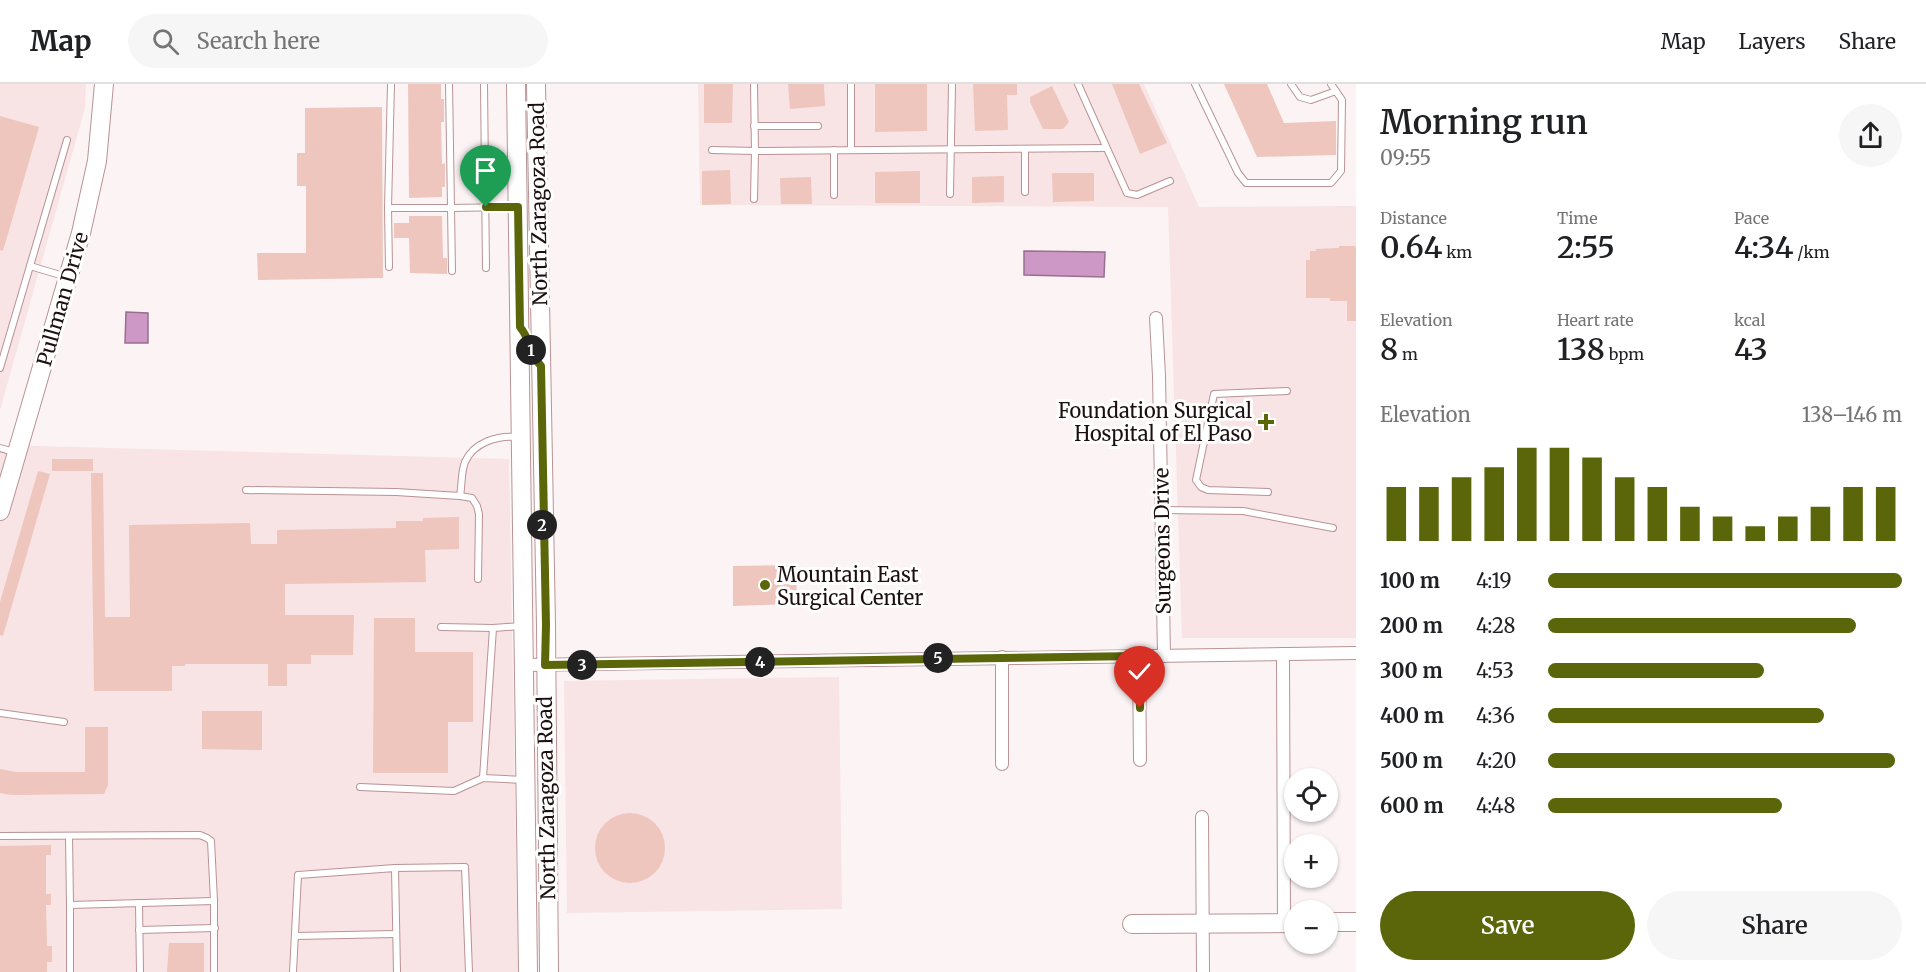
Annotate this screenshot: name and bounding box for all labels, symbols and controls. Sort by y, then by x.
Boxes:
search box [128,14,548,68]
text: Map [30,23,92,59]
icon: search [149,25,182,58]
text: Search here [197,27,320,55]
text: Map [1661,28,1706,55]
text: Layers [1739,28,1806,55]
text: Share [1839,28,1896,55]
street label: North Zaragoza Road [524,102,552,306]
text: Morning run [1380,102,1588,143]
button: share [1839,104,1902,167]
pin [460,145,511,207]
text: 09:55 [1380,145,1431,170]
icon: arrive [469,154,502,187]
text: Distance [1380,208,1447,228]
text: Time [1557,208,1598,228]
text: Pace [1734,208,1769,228]
text: 0.64 [1380,228,1442,266]
text: 2:55 [1557,228,1615,266]
text: 4:34 [1734,228,1794,266]
street label: Pullman Drive [31,229,93,369]
text: km [1442,242,1472,262]
text: /km [1794,242,1830,262]
text: Elevation [1380,310,1453,330]
text: Heart rate [1557,310,1634,330]
text: kcal [1734,310,1765,330]
text: 8 [1380,330,1398,368]
text: 138 [1557,330,1605,368]
text: 43 [1734,330,1768,368]
pin: 1 [516,335,546,365]
text: 1 [527,340,535,360]
text: m [1398,344,1418,364]
text: bpm [1605,344,1644,364]
place label: Foundation Surgical Hospital of El Paso [1058,398,1252,446]
text: Elevation [1380,402,1471,427]
text: 138–146 m [1802,402,1902,427]
marker: Foundation Surgical Hospital of El Paso [1257,413,1275,431]
street label: Surgeons Drive [1148,467,1176,615]
pin: 2 [527,510,557,540]
text: 2 [537,515,547,535]
place label: Mountain East Surgical Center [777,562,923,610]
text: 100 m [1380,568,1440,593]
text: 4:19 [1476,568,1512,593]
marker: Mountain East Surgical Center [758,578,772,592]
text: 200 m [1380,613,1443,638]
text: 4:28 [1476,613,1515,638]
pin: 5 [923,643,953,673]
pin [1114,646,1165,708]
pin: 4 [745,647,775,677]
text: 5 [933,648,943,668]
pin: 3 [567,650,597,680]
text: 4 [755,652,765,672]
text: 3 [577,655,587,675]
icon: check [1123,655,1156,688]
text: 300 m [1380,658,1443,683]
text: 4:53 [1476,658,1514,683]
street label: North Zaragoza Road [532,696,560,900]
text: 400 m [1380,703,1444,728]
text: 4:36 [1476,703,1515,728]
text: 500 m [1380,748,1443,773]
text: 4:20 [1476,748,1516,773]
map controls [1284,768,1338,954]
button: locate [1284,768,1338,822]
text: 600 m [1380,793,1444,818]
text: 4:48 [1476,793,1515,818]
button: + [1284,834,1338,888]
button: Save [1380,891,1635,960]
button: Share [1647,891,1902,960]
button: − [1284,900,1338,954]

